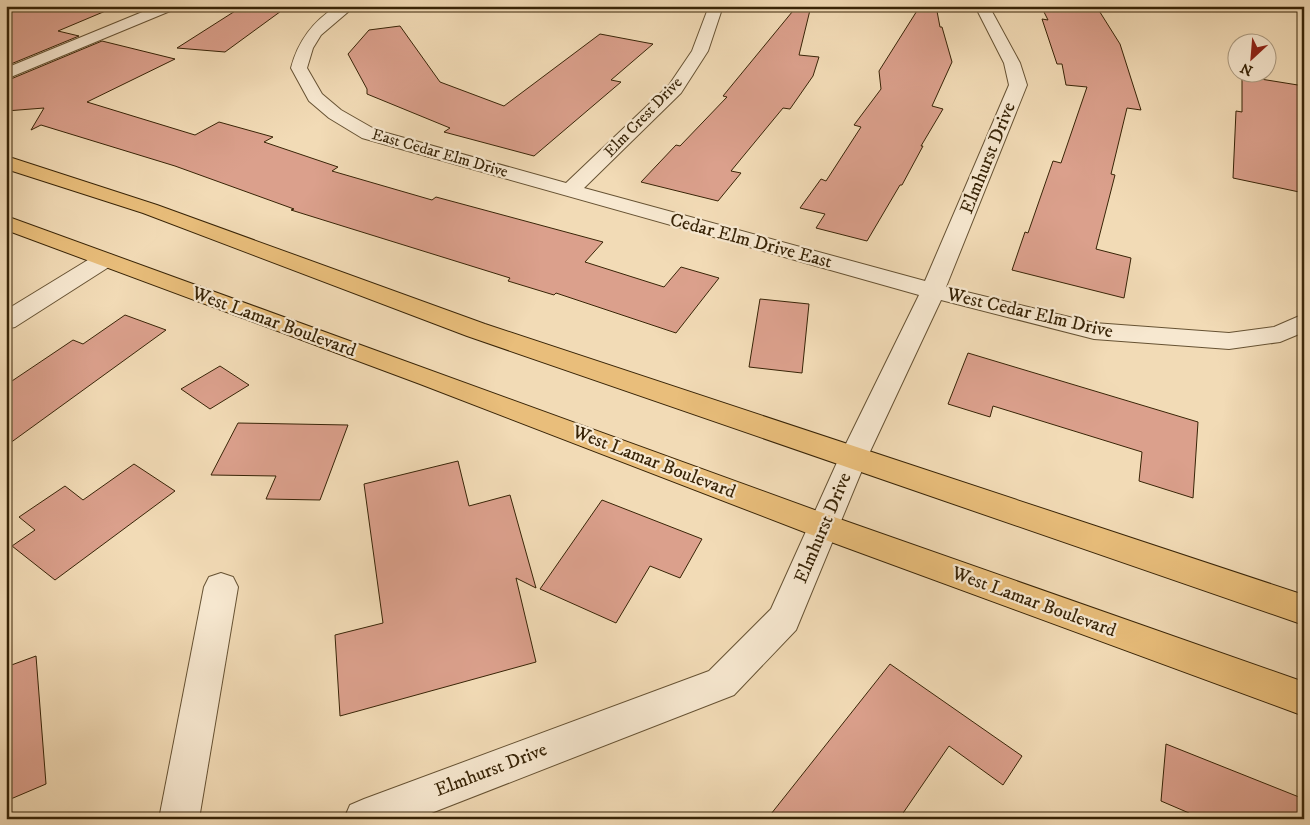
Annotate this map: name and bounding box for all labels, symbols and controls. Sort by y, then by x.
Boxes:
north arrow [1228,32,1278,82]
text: N [1237,58,1256,79]
street label: Elm Crest Drive [600,72,687,161]
street label: Elmhurst Drive [955,99,1021,217]
street label: East Cedar Elm Drive [370,124,511,182]
street label: Cedar Elm Drive East [667,208,835,274]
street label: West Lamar Boulevard [188,281,360,363]
street label: West Cedar Elm Drive [944,282,1115,343]
street label: West Lamar Boulevard [568,420,739,504]
street label: Elmhurst Drive [789,469,857,587]
street label: West Lamar Boulevard [948,561,1120,643]
street label: Elmhurst Drive [432,738,550,802]

